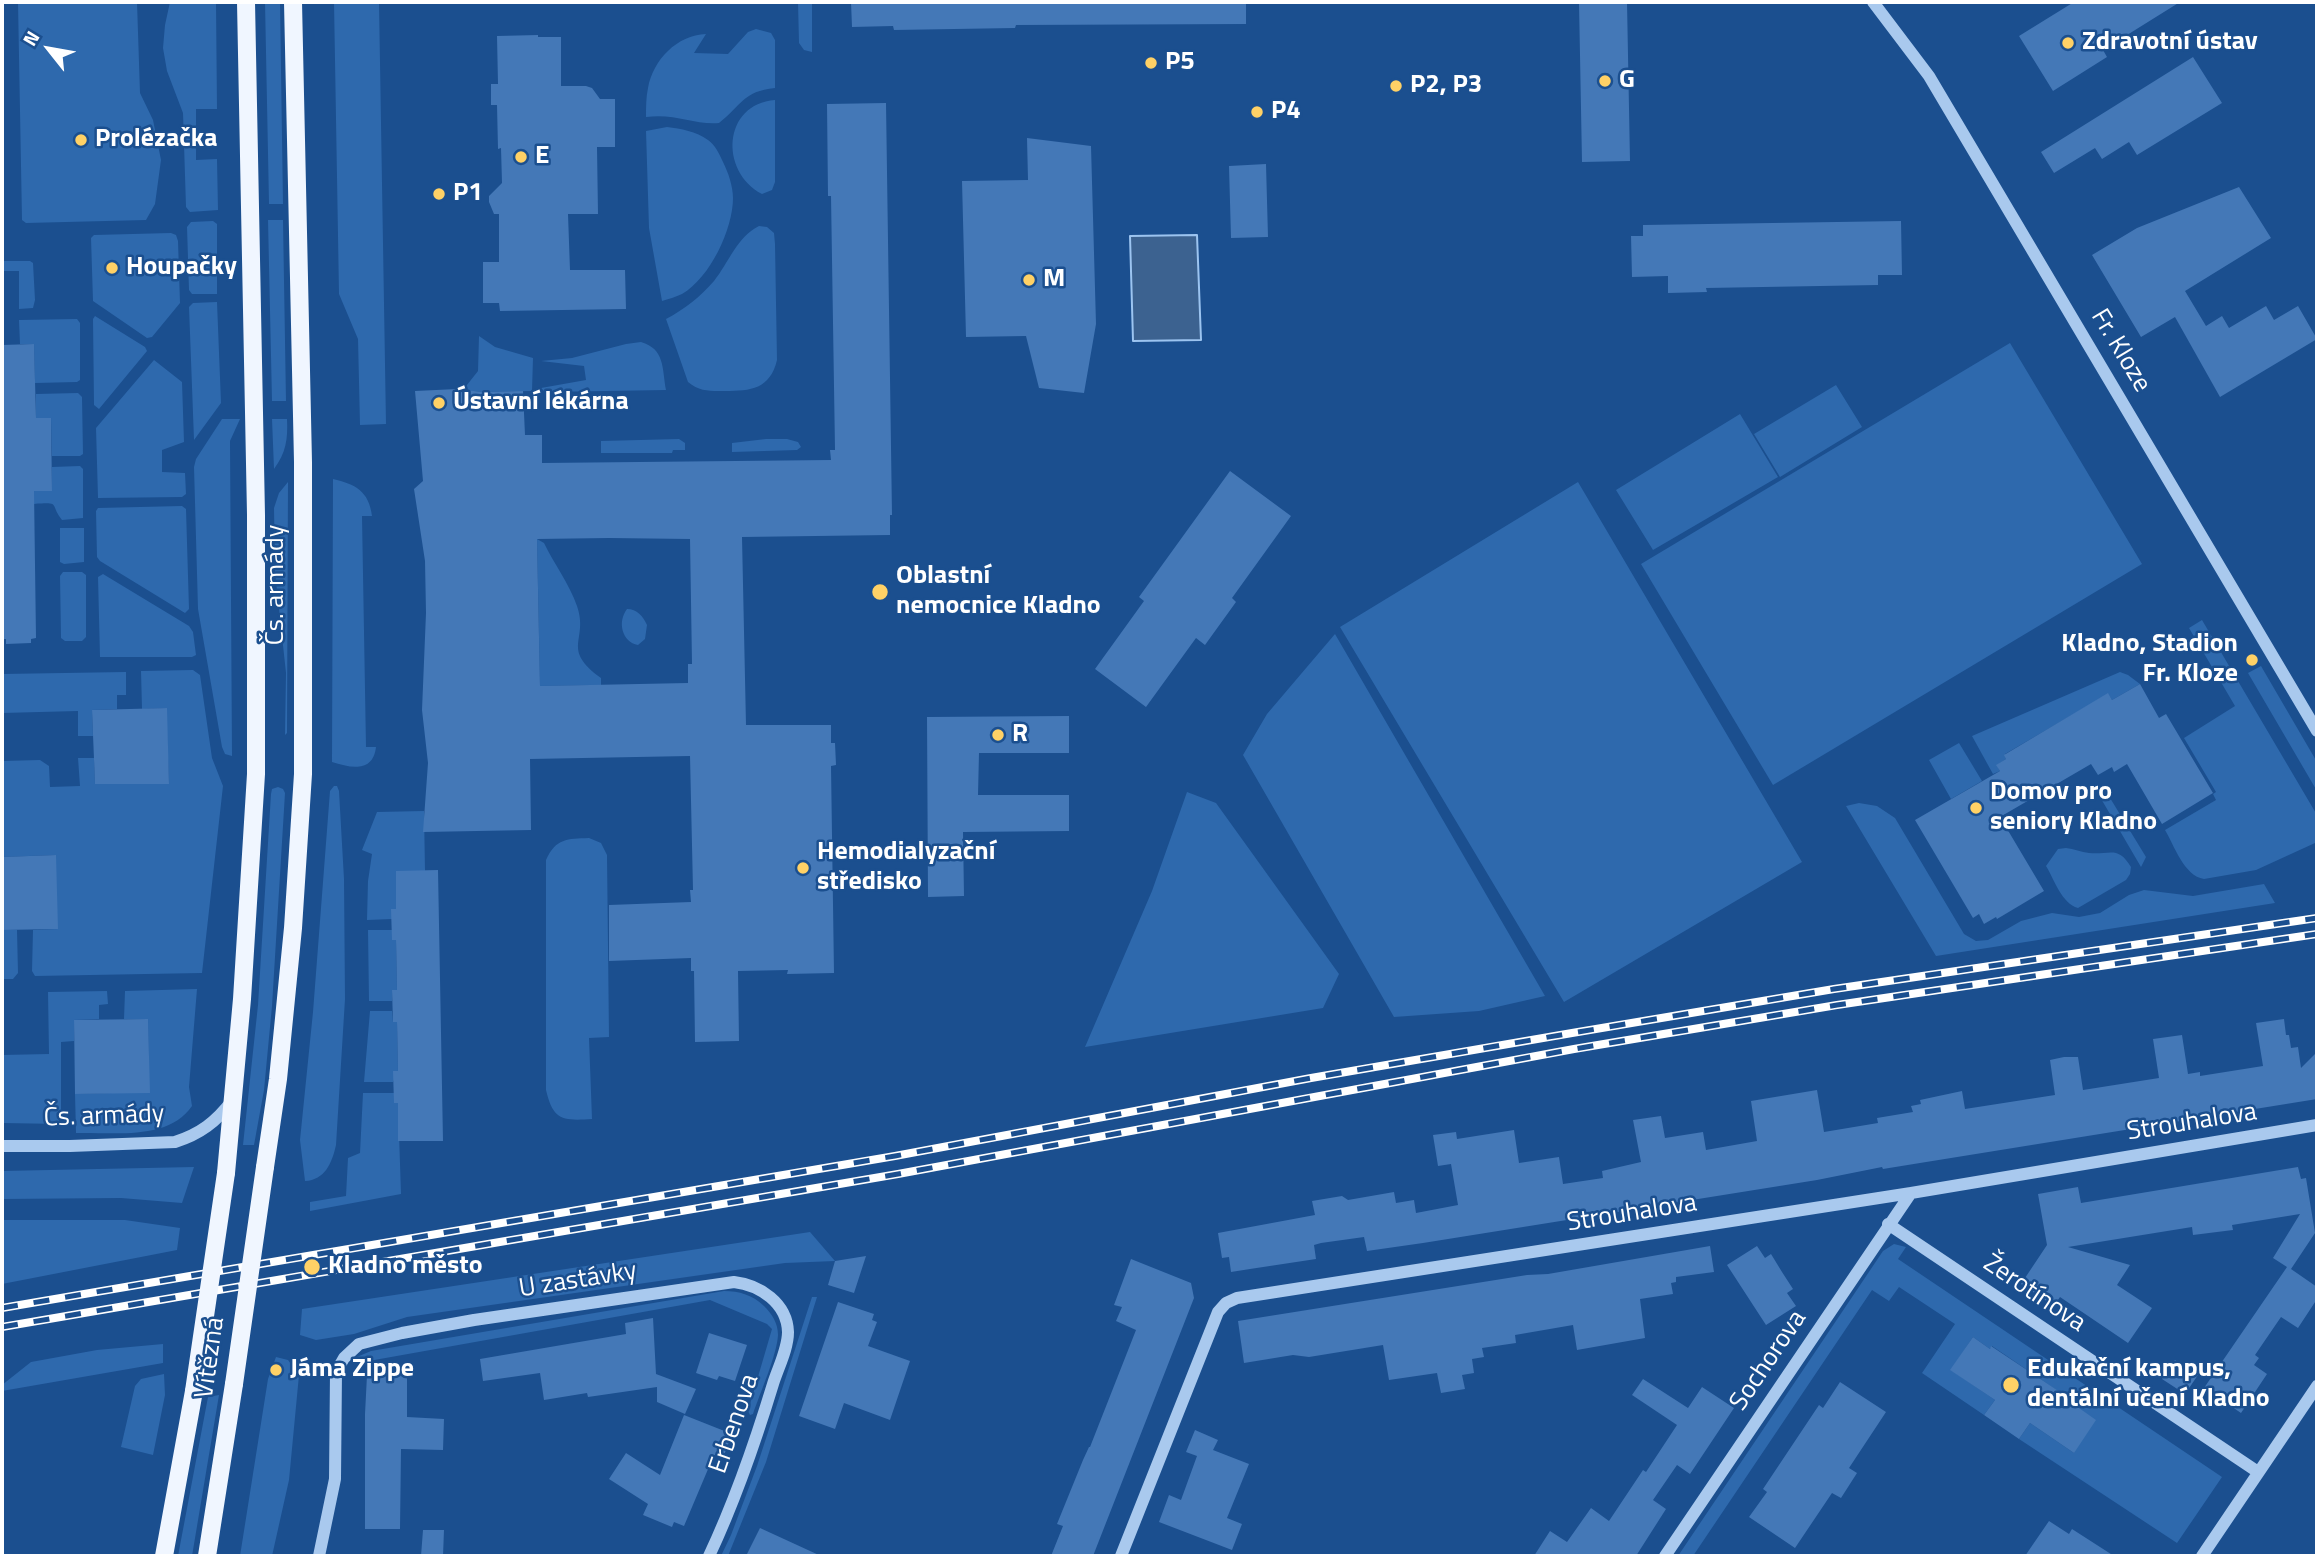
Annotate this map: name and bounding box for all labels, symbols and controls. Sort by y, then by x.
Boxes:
north arrow [14,14,84,84]
text: N [15,25,46,51]
place label: Zdravotní ústav [2082,27,2258,59]
marker: Zdravotní ústav [2060,35,2076,51]
place label: P5 [1165,47,1195,79]
marker: P5 [1143,55,1159,71]
place label: G [1619,65,1635,97]
place label: P2, P3 [1410,70,1482,102]
marker: G [1597,73,1613,89]
marker: P2, P3 [1388,78,1404,94]
place label: P4 [1271,96,1301,128]
marker: P4 [1249,104,1265,120]
place label: Prolézačka [95,124,217,156]
marker: Prolézačka [73,132,89,148]
place label: E [535,141,549,173]
marker: E [513,149,529,165]
place label: P1 [453,178,483,210]
marker: P1 [431,186,447,202]
place label: Houpačky [126,252,237,284]
marker: Houpačky [104,260,120,276]
place label: M [1043,264,1065,296]
marker: M [1021,272,1037,288]
street label: Fr. Kloze [2083,304,2157,398]
place label: Ústavní lékárna [453,387,629,419]
marker: Ústavní lékárna [431,395,447,411]
street label: Čs. armády [261,525,293,645]
place label: Oblastní nemocnice Kladno [896,561,1101,622]
marker: Oblastní nemocnice Kladno [870,582,890,602]
place label: Kladno, Stadion Fr. Kloze [2061,629,2238,690]
marker: Kladno, Stadion Fr. Kloze [2244,652,2260,668]
place label: R [1012,719,1028,751]
marker: R [990,727,1006,743]
place label: Domov pro seniory Kladno [1990,777,2157,838]
marker: Domov pro seniory Kladno [1968,800,1984,816]
place label: Hemodialyzační středisko [817,837,995,898]
marker: Hemodialyzační středisko [795,860,811,876]
street label: Strouhalova [2125,1097,2259,1149]
street label: Čs. armády [43,1099,165,1135]
street label: Strouhalova [1565,1188,1699,1240]
street label: Žerotínova [1977,1248,2091,1340]
place label: Kladno město [328,1251,483,1283]
street label: U zastávky [517,1256,639,1306]
marker: Kladno město [302,1257,322,1277]
street label: Sochorova [1724,1305,1814,1417]
street label: Vítězná [190,1315,232,1401]
place label: Jáma Zippe [290,1354,414,1386]
place label: Edukační kampus, dentální učení Kladno [2027,1354,2270,1416]
marker: Jáma Zippe [268,1362,284,1378]
street label: Erbenova [703,1370,767,1478]
marker: Edukační kampus, dentální učení Kladno [2001,1375,2021,1395]

